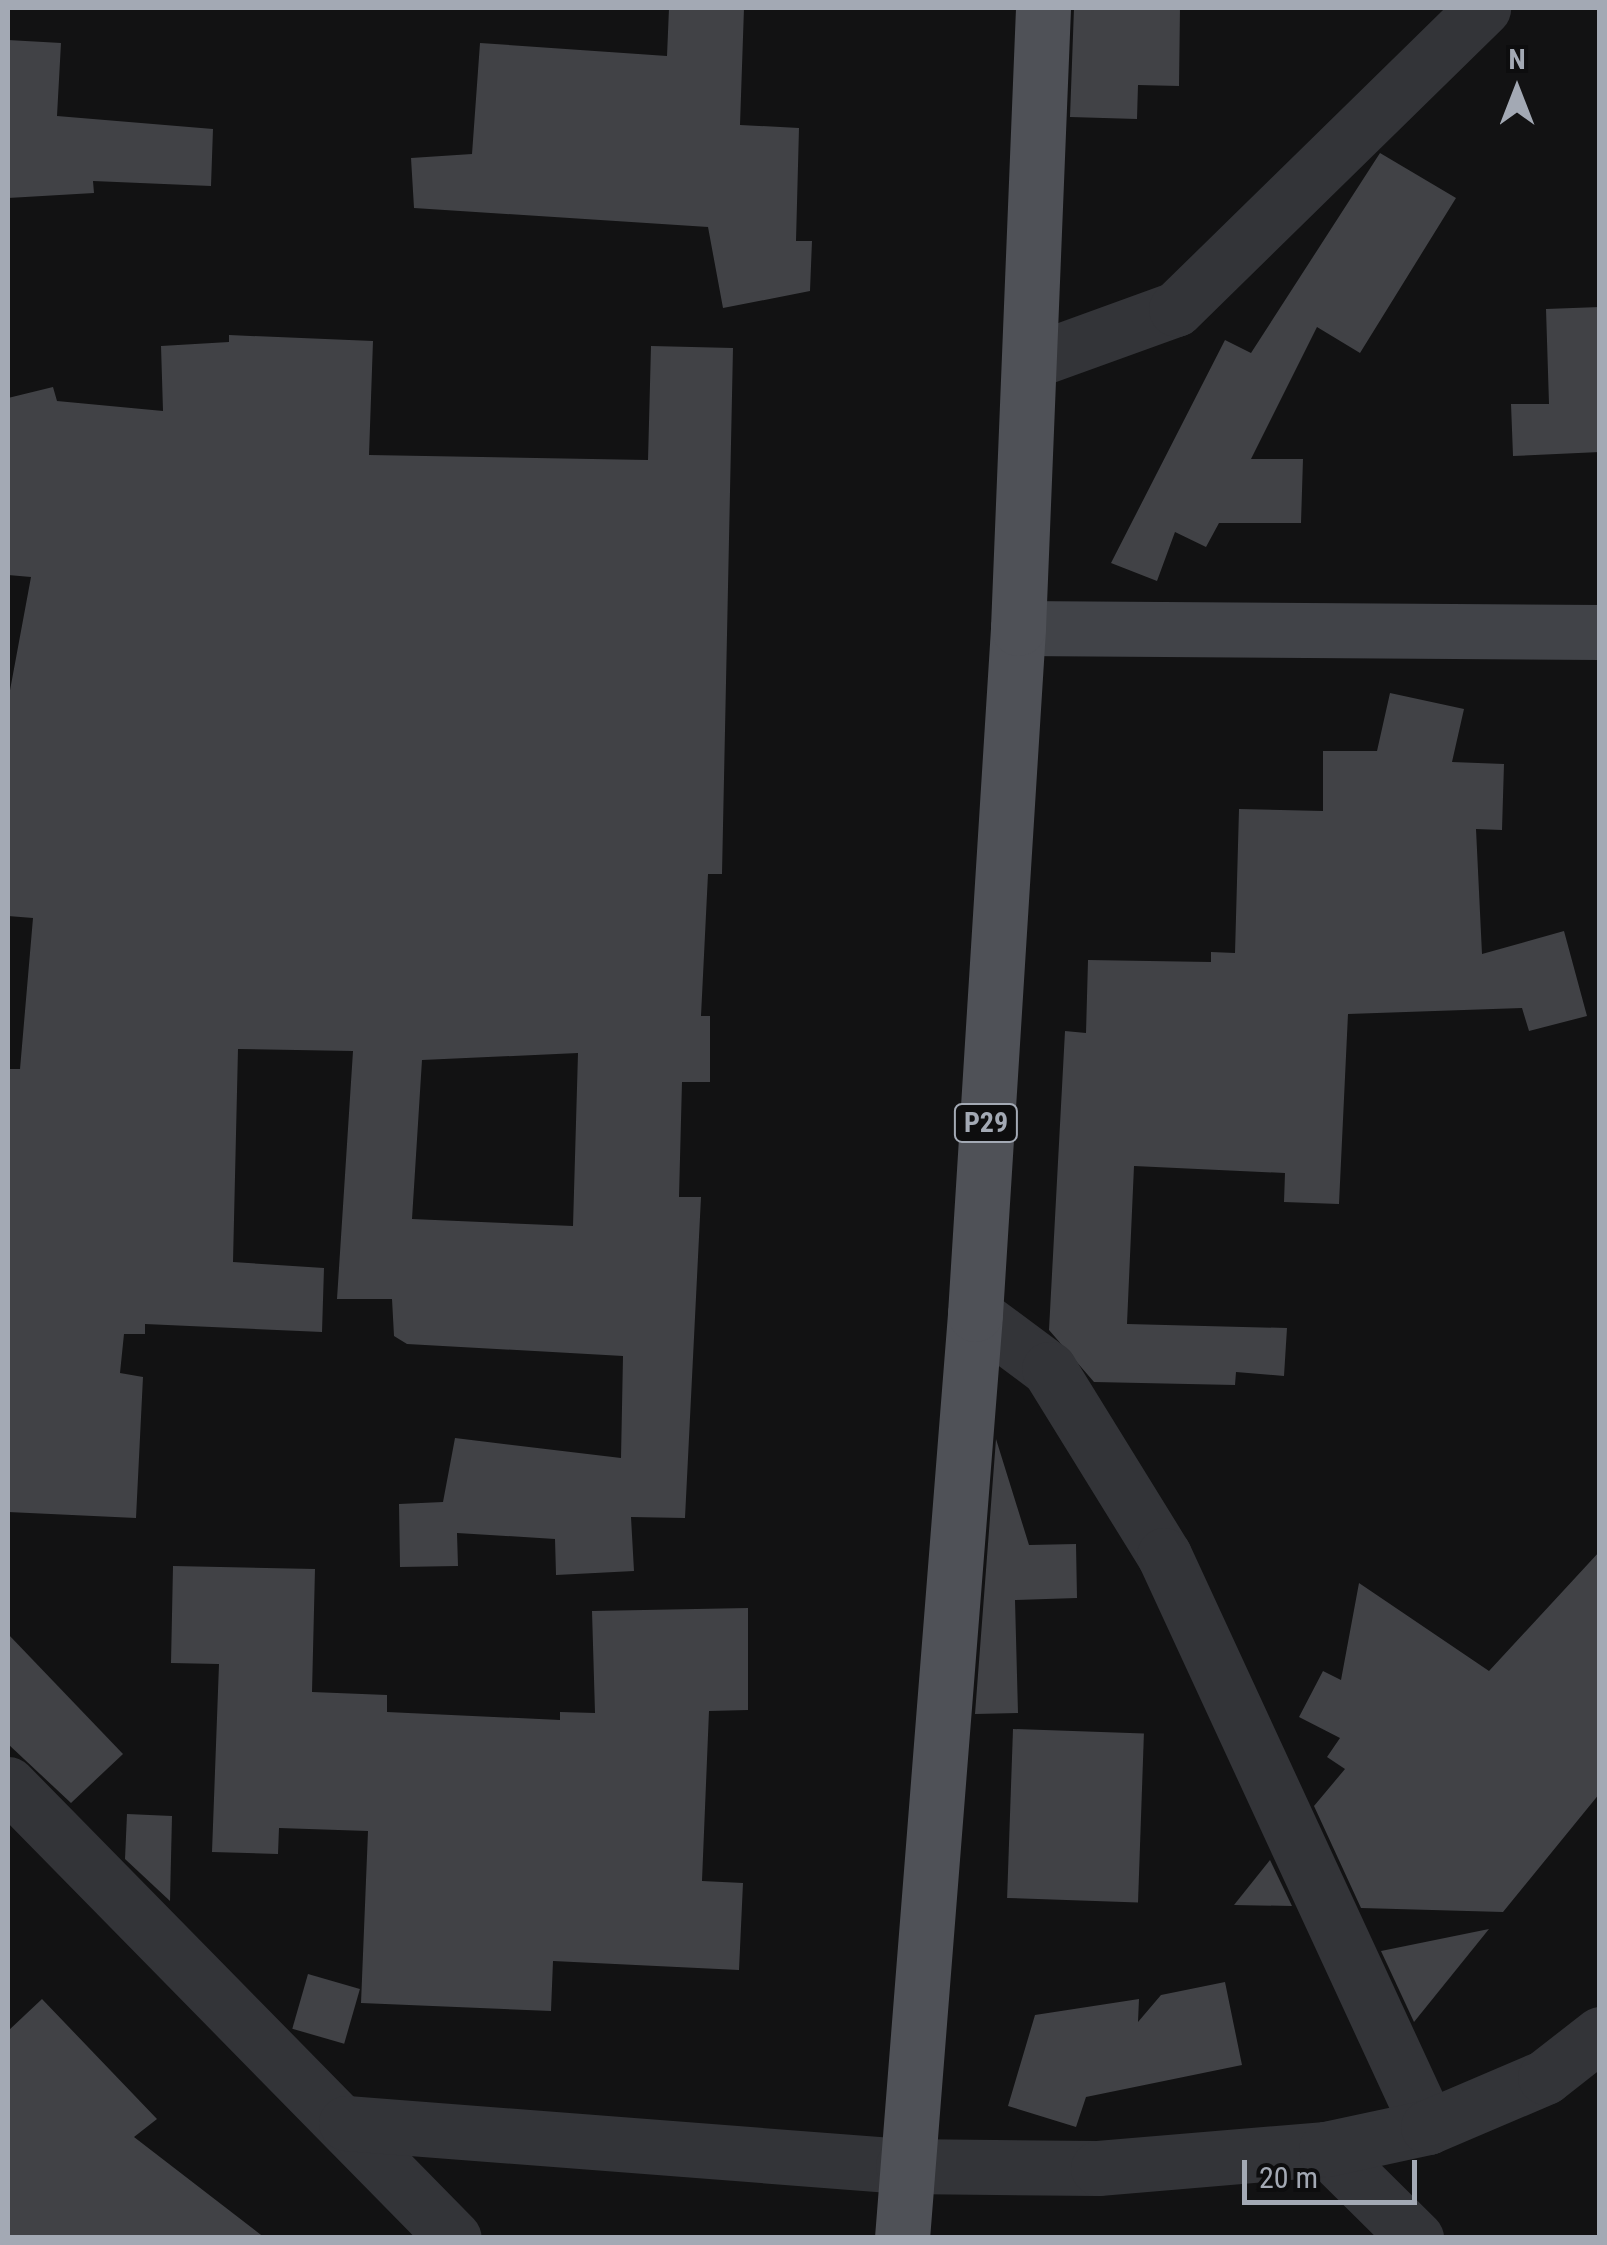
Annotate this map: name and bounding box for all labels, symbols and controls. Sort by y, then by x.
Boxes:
north arrow [1467,40,1567,140]
text: N [1508,43,1526,76]
road number: P29 [954,1100,1018,1146]
scale bar [1247,2140,1422,2202]
text: 20 m [1259,2160,1318,2195]

